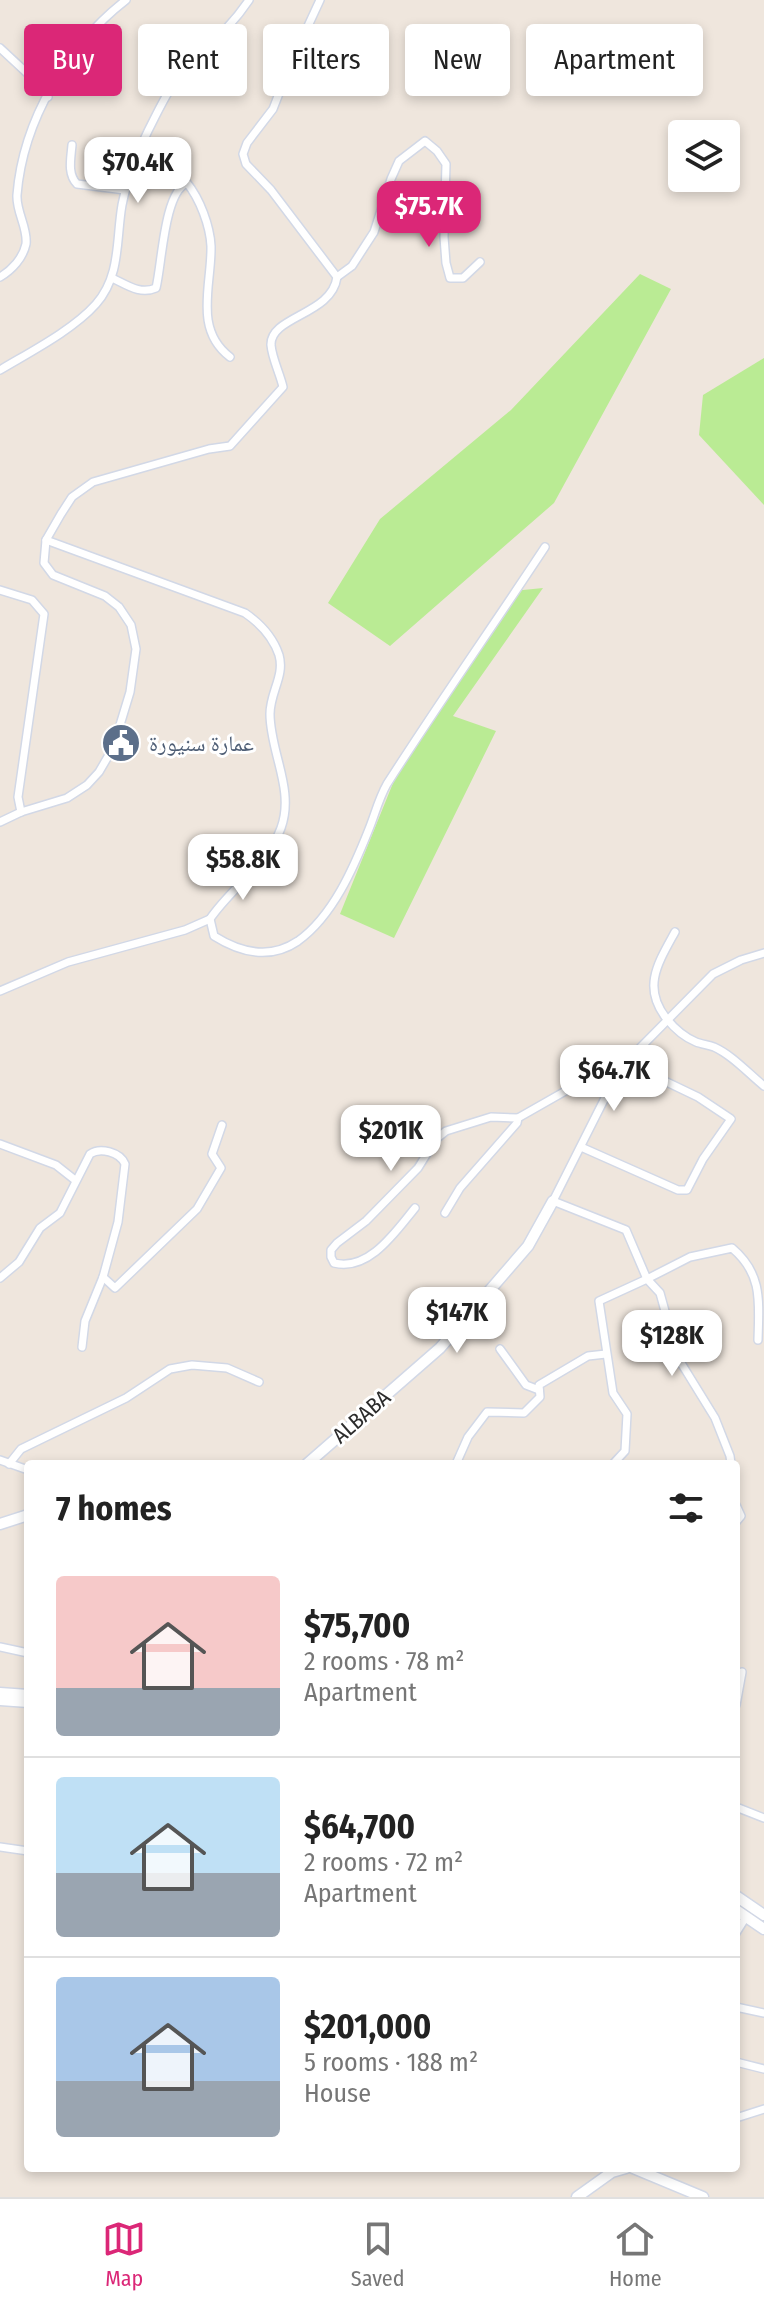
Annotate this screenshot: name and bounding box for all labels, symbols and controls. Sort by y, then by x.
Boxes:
chip: Buy [24,24,122,96]
chip: Rent [138,24,247,96]
chip: Filters [263,24,389,96]
chip: New [405,24,510,96]
chip: Apartment [526,24,703,96]
map controls [668,120,740,192]
button: layers [668,120,740,192]
pin: $70.4K [73,137,203,205]
text: $70.4K [102,147,174,178]
pin: $75.7K [364,181,494,249]
text: $75.7K [395,191,463,222]
public building icon: عمارة سنيورة [100,722,142,764]
place label: عمارة سنيورة [149,730,254,757]
pin: $58.8K [178,834,308,902]
text: $58.8K [206,844,280,875]
pin: $64.7K [549,1045,679,1113]
text: $64.7K [578,1055,650,1086]
pin: $201K [335,1105,447,1173]
text: $201K [359,1115,423,1146]
pin: $147K [401,1287,513,1355]
text: $147K [426,1297,488,1328]
pin: $128K [616,1310,728,1378]
text: $128K [640,1320,704,1351]
street label: ALBABA [327,1384,396,1449]
icon: filters [664,1486,708,1530]
text: 7 homes [56,1488,172,1529]
text: $75,700 [304,1605,410,1646]
icon: home [120,1608,216,1704]
text: 2 rooms · 78 m² [304,1646,465,1677]
text: Apartment [304,1677,417,1708]
text: $64,700 [304,1806,415,1847]
icon: home [120,1809,216,1905]
text: 2 rooms · 72 m² [304,1847,463,1878]
text: Apartment [304,1878,417,1909]
text: $201,000 [304,2006,431,2047]
icon: home [120,2009,216,2105]
text: 5 rooms · 188 m² [304,2047,478,2078]
text: House [304,2078,371,2109]
tab: Map [102,2217,146,2292]
tab: Saved [351,2217,405,2292]
tab: Home [609,2217,662,2292]

